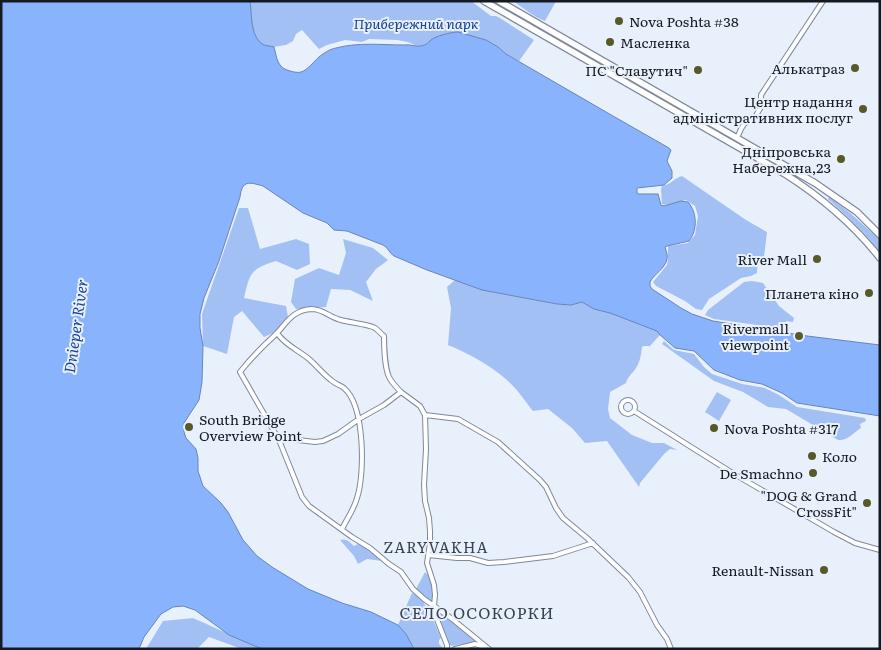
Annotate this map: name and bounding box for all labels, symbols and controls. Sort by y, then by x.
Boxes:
place label: Nova Poshta #38 [629,11,739,31]
park label: Прибережний парк [354,13,479,33]
marker: Nova Poshta #38 [613,15,625,27]
place label: Масленка [620,32,690,52]
marker: Масленка [604,36,616,48]
place label: Алькатраз [771,58,845,78]
place label: ПС "Славутич" [585,60,688,80]
marker: Алькатраз [849,62,861,74]
marker: ПС "Славутич" [692,64,704,76]
place label: Центр надання адміністративних послуг [673,91,853,127]
marker: Центр надання адміністративних послуг [857,103,869,115]
place label: Дніпровська Набережна,23 [732,141,831,177]
marker: Дніпровська Набережна,23 [835,153,847,165]
place label: River Mall [737,249,807,269]
marker: River Mall [811,253,823,265]
water label: Dnieper River [57,277,93,374]
place label: Планета кіно [765,283,859,303]
marker: Планета кіно [863,287,875,299]
place label: Rivermall viewpoint [721,318,789,354]
marker: Rivermall viewpoint [793,330,805,342]
place label: South Bridge Overview Point [199,409,302,445]
place label: Nova Poshta #317 [724,418,838,438]
marker: South Bridge Overview Point [183,421,195,433]
marker: Nova Poshta #317 [708,422,720,434]
place label: Коло [822,446,857,466]
marker: Коло [806,450,818,462]
place label: De Smachno [719,463,803,483]
marker: De Smachno [807,467,819,479]
place label: "DOG & Grand CrossFit" [760,485,857,521]
marker: "DOG & Grand CrossFit" [861,497,873,509]
district label: ZARYVAKHA [383,535,489,558]
place label: Renault-Nissan [711,560,814,580]
marker: Renault-Nissan [818,564,830,576]
district label: СЕЛО ОСОКОРКИ [400,600,554,624]

